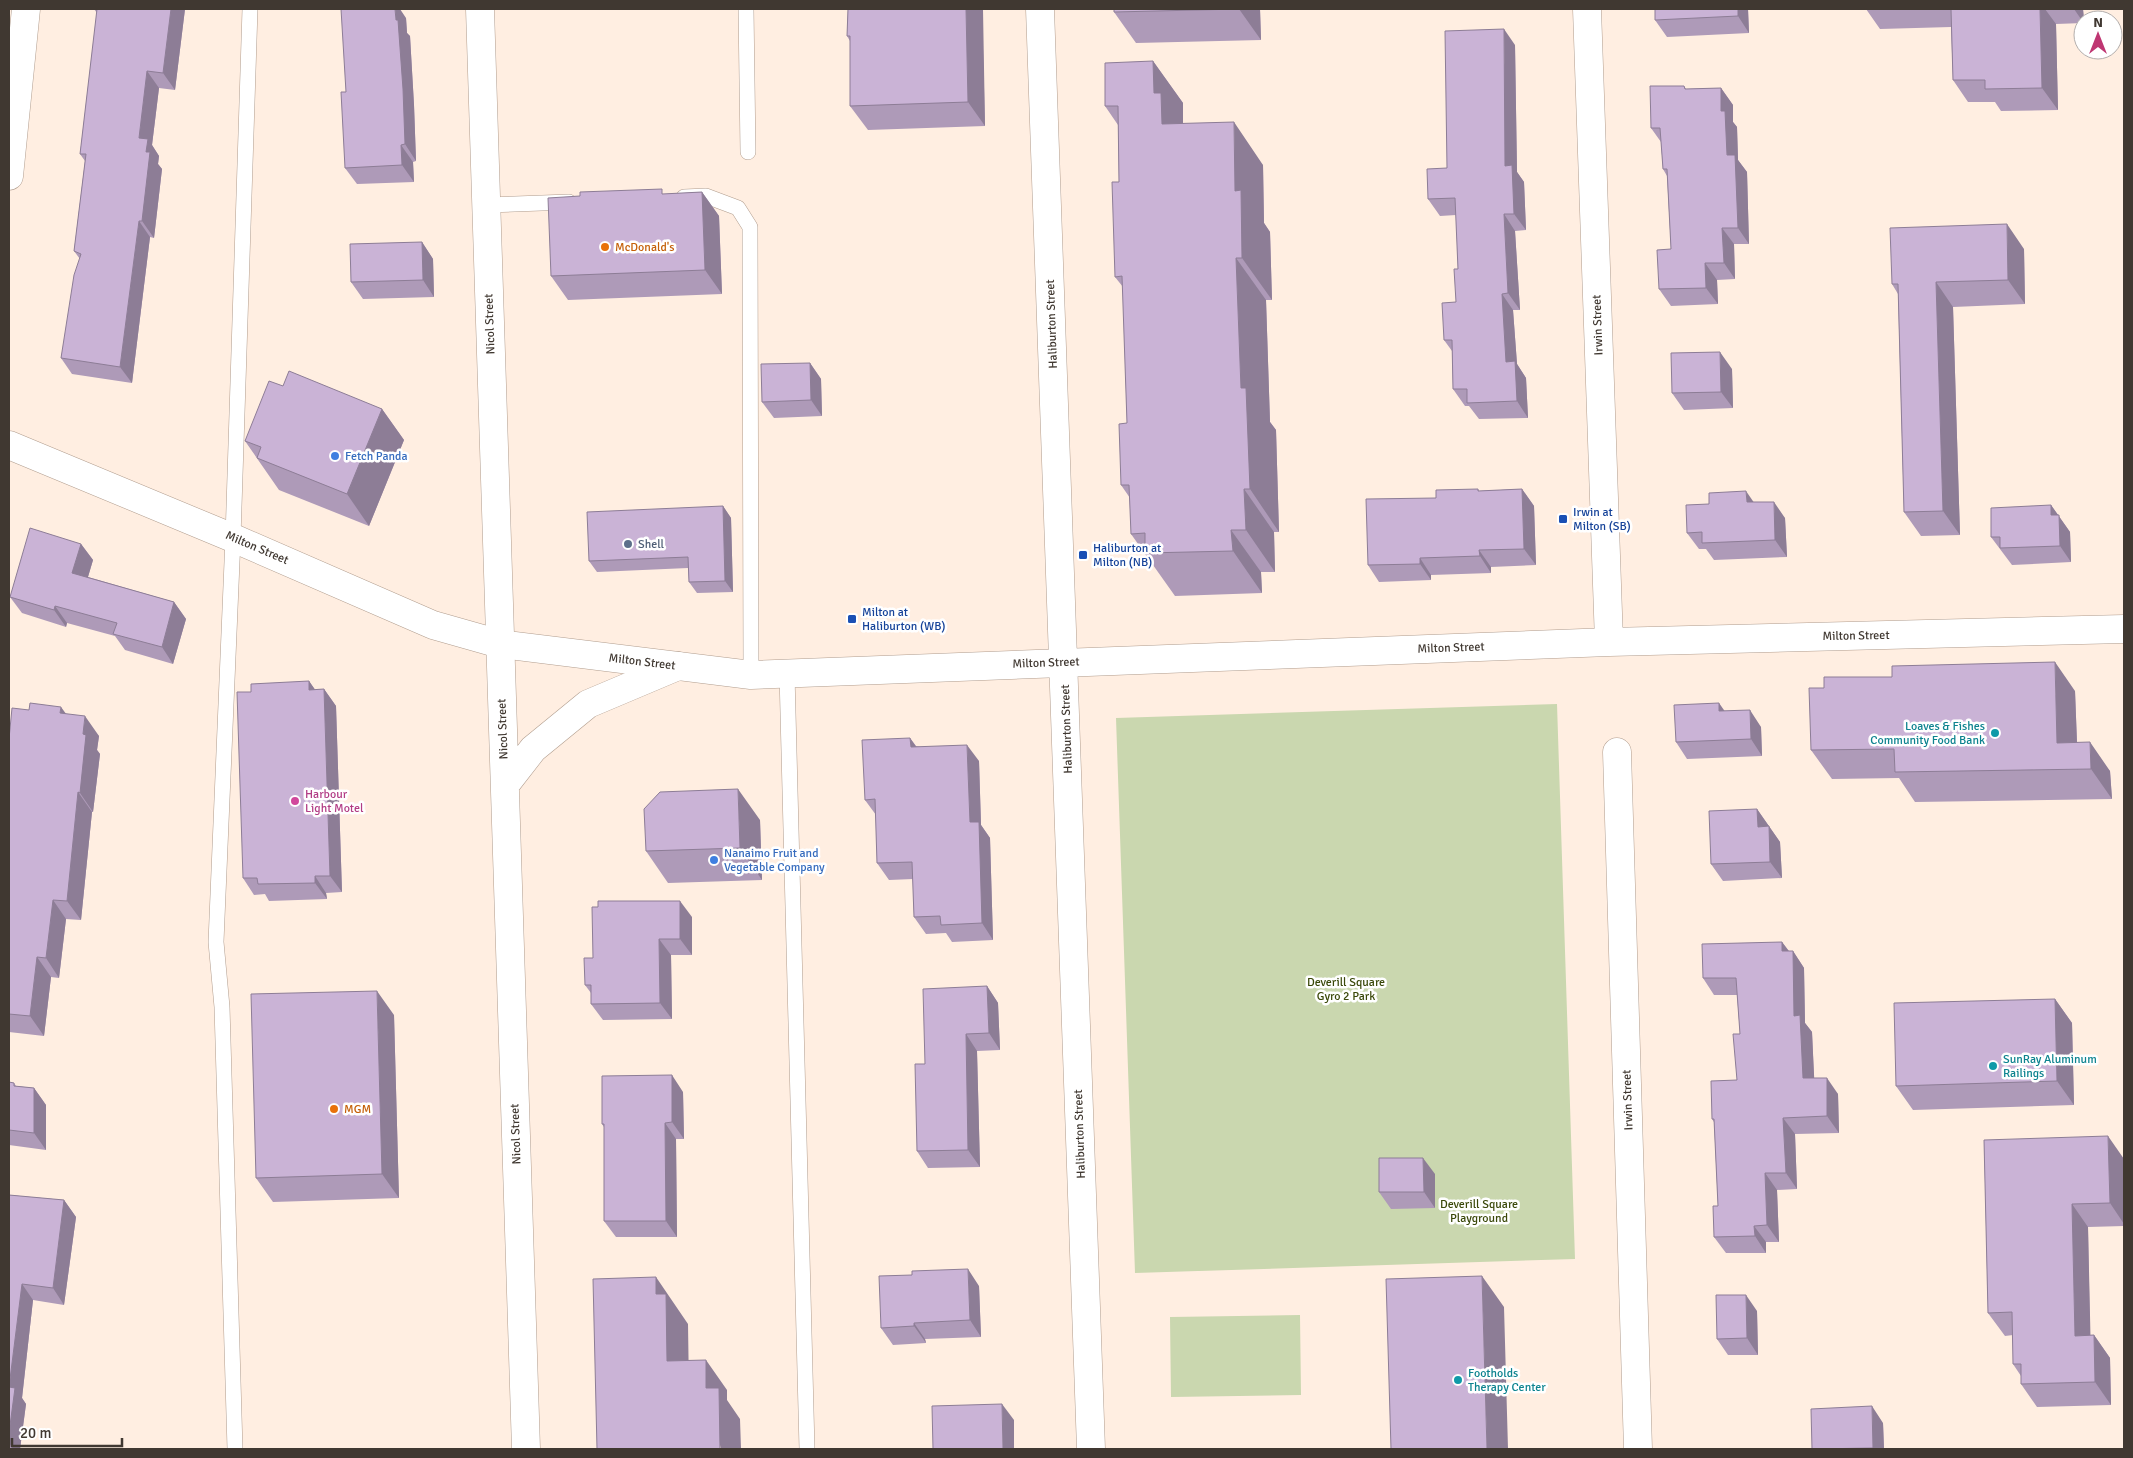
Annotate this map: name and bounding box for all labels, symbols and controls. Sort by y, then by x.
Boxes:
north arrow [2073,10,2123,60]
text: N [2093,14,2103,31]
place label: McDonald's [615,240,675,255]
marker: McDonald's [599,241,611,253]
street label: Haliburton Street [1043,279,1061,369]
street label: Nicol Street [481,293,499,355]
street label: Irwin Street [1589,294,1607,356]
place label: Fetch Panda [345,449,407,464]
marker: Fetch Panda [329,450,341,462]
place label: Irwin at Milton (SB) [1573,505,1631,534]
marker: Irwin at Milton (SB) [1557,513,1569,525]
street label: Milton Street [223,528,291,568]
place label: Shell [638,537,665,552]
marker: Shell [622,538,634,550]
place label: Haliburton at Milton (NB) [1093,541,1161,570]
marker: Haliburton at Milton (NB) [1077,549,1089,561]
place label: Milton at Haliburton (WB) [862,605,945,634]
marker: Milton at Haliburton (WB) [846,613,858,625]
street label: Milton Street [1822,628,1890,644]
street label: Milton Street [1417,639,1485,657]
street label: Milton Street [608,650,676,674]
street label: Milton Street [1012,654,1080,672]
street label: Haliburton Street [1058,684,1076,774]
street label: Nicol Street [494,698,512,760]
place label: Loaves & Fishes Community Food Bank [1870,719,1985,748]
marker: Loaves & Fishes Community Food Bank [1989,727,2001,739]
place label: Harbour Light Motel [305,787,364,816]
marker: Harbour Light Motel [289,795,301,807]
place label: Nanaimo Fruit and Vegetable Company [724,846,825,875]
marker: Nanaimo Fruit and Vegetable Company [708,854,720,866]
park label: Deverill Square Gyro 2 Park [1307,975,1385,1004]
place label: SunRay Aluminum Railings [2003,1052,2097,1081]
marker: SunRay Aluminum Railings [1987,1060,1999,1072]
street label: Irwin Street [1619,1069,1637,1131]
street label: Haliburton Street [1071,1089,1089,1179]
place label: MGM [344,1102,371,1117]
marker: MGM [328,1103,340,1115]
street label: Nicol Street [507,1103,525,1165]
park label: Deverill Square Playground [1440,1197,1518,1226]
place label: Footholds Therapy Center [1468,1366,1546,1395]
marker: Footholds Therapy Center [1452,1374,1464,1386]
scale bar [12,1416,122,1448]
text: 20 m [20,1424,51,1442]

